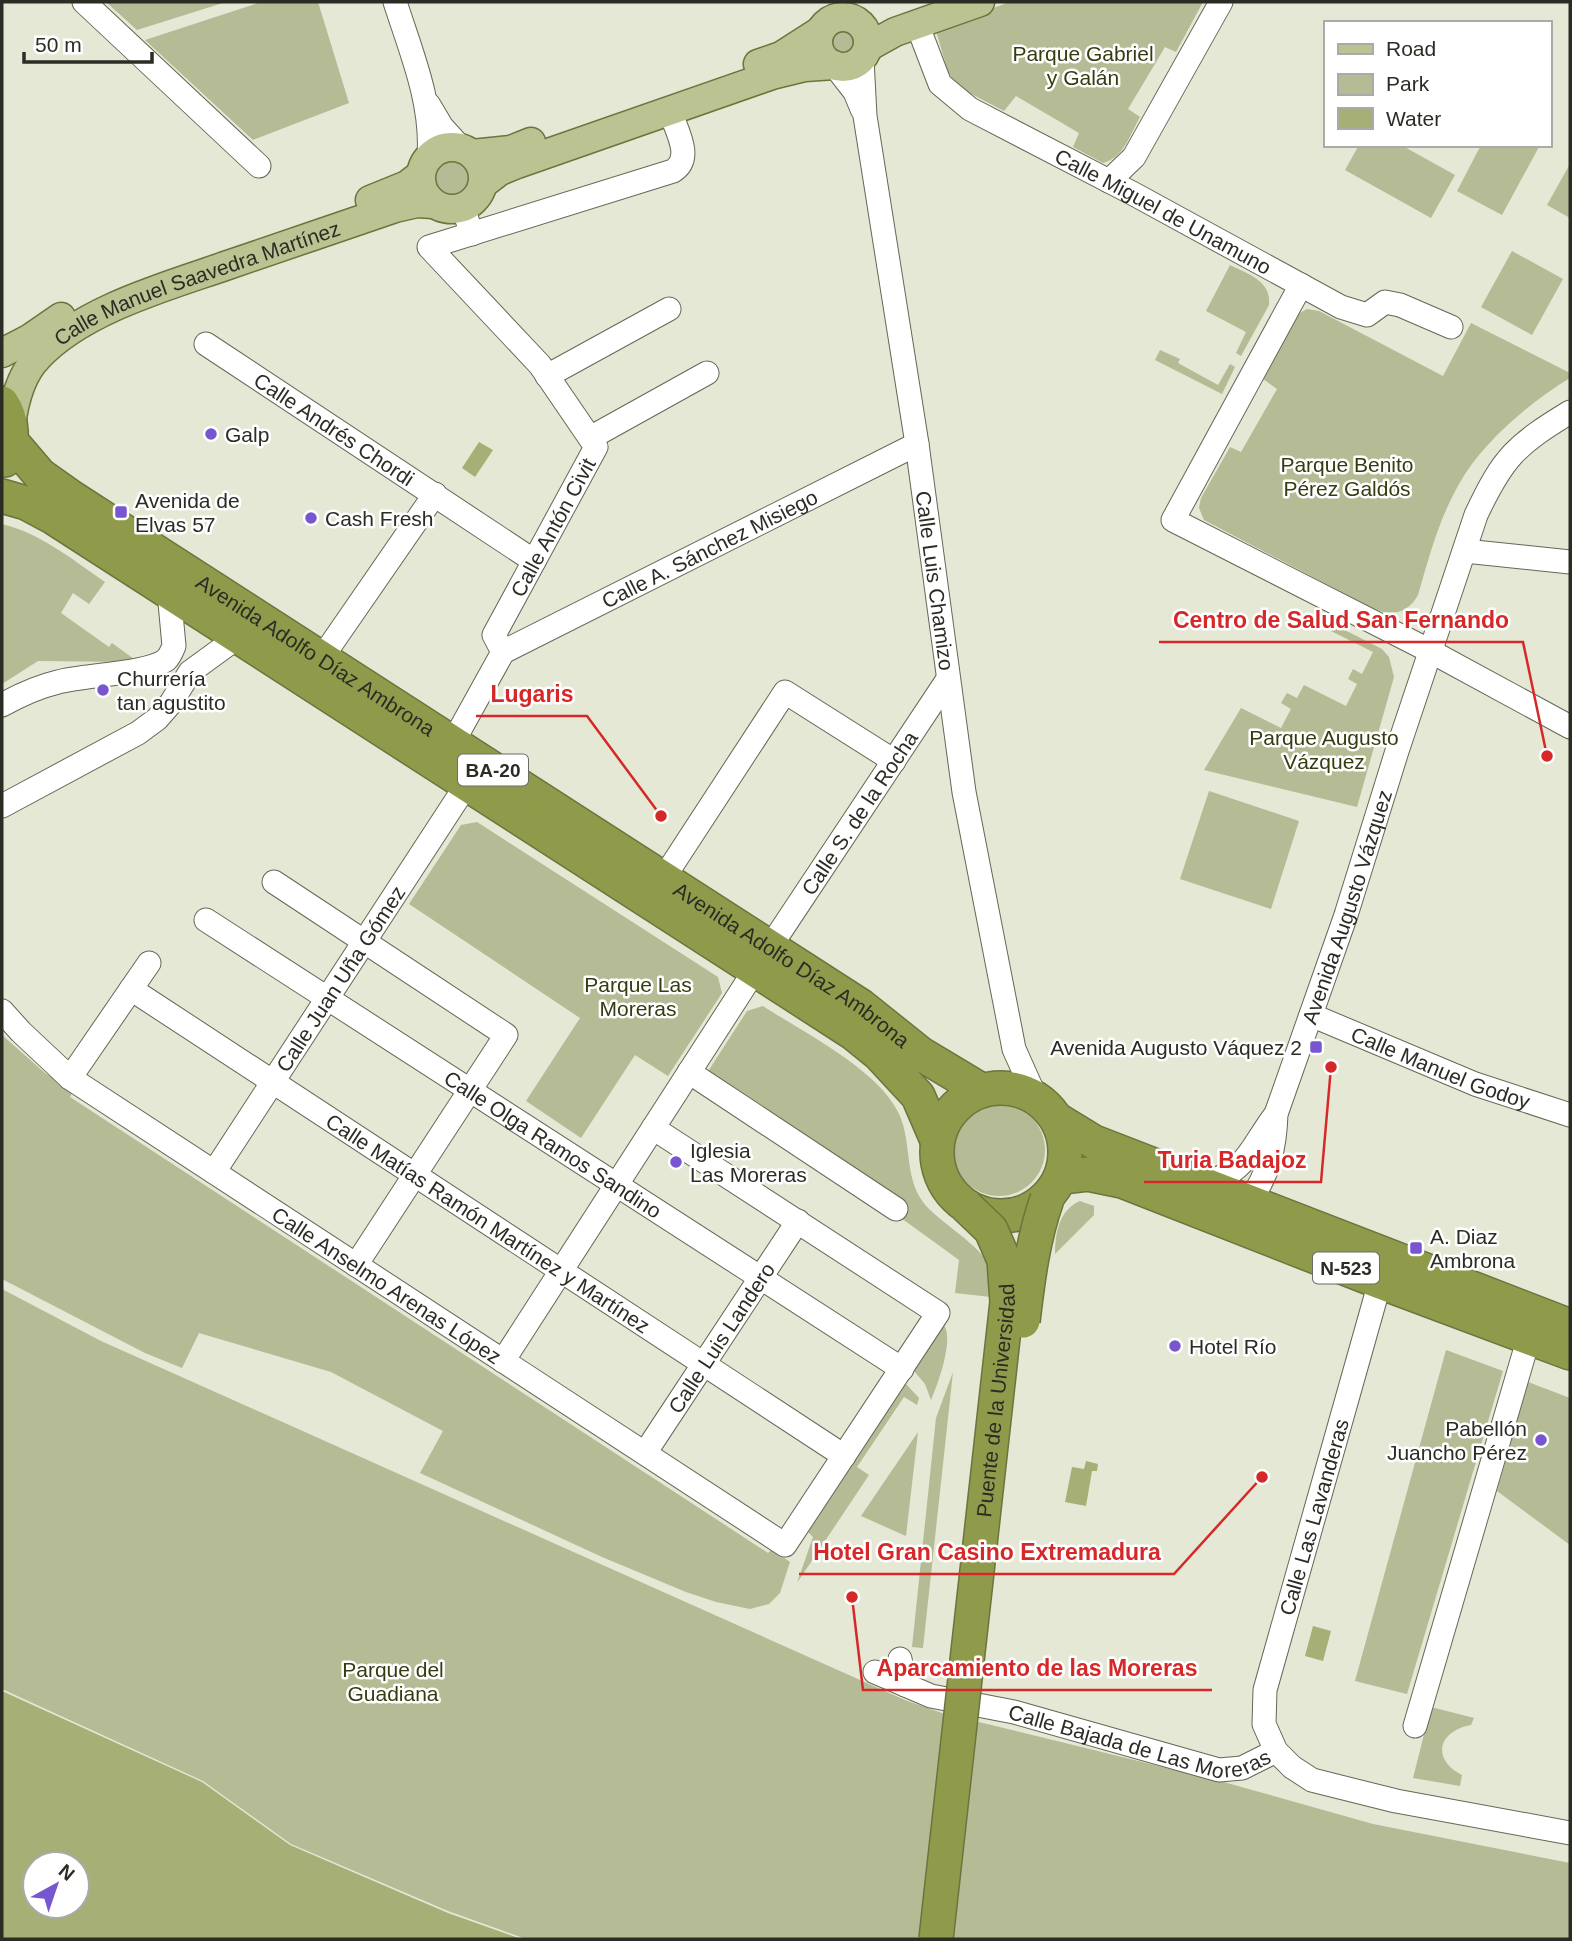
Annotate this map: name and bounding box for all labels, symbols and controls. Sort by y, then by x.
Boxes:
scale bar [24,21,152,65]
legend [1324,21,1551,147]
text: 50 m [35,33,82,56]
text: Road [1386,37,1436,60]
park label: Parque Gabriel y Galán [1012,42,1154,89]
text: Park [1386,72,1430,95]
text: Water [1386,107,1441,130]
street label: Calle Miguel de Unamuno [1052,144,1275,278]
street label: Calle Manuel Saavedra Martínez [49,216,343,350]
street label: Calle Andrés Chordi [250,368,419,490]
place label: Galp [225,423,269,446]
marker: Galp [203,426,219,442]
park label: Parque Benito Pérez Galdós [1280,453,1414,500]
street label: Calle Antón Civit [506,454,599,600]
street label: Calle A. Sánchez Misiego [598,485,821,612]
place label: Avenida de Elvas 57 [135,489,240,536]
street label: Calle Luis Chamizo [912,489,959,672]
marker: Avenida de Elvas 57 [113,504,129,520]
place label: Cash Fresh [325,507,434,530]
marker: Cash Fresh [303,510,319,526]
street label: Avenida Adolfo Díaz Ambrona [192,570,440,740]
callout: Centro de Salud San Fernando [1159,598,1523,642]
text: Centro de Salud San Fernando [1173,607,1509,633]
place label: Churrería tan agustito [117,667,226,714]
callout: Lugaris [476,672,587,716]
text: Lugaris [490,681,574,707]
marker: Churrería tan agustito [95,682,111,698]
street label: Calle S. de la Rocha [796,726,922,899]
park label: Parque Augusto Vázquez [1249,726,1399,773]
road number: BA-20 [458,754,528,786]
street label: Avenida Augusto Vázquez [1297,787,1396,1027]
street label: Avenida Adolfo Díaz Ambrona [670,877,914,1052]
street label: Calle Juan Uña Gómez [271,881,409,1076]
park label: Parque Las Moreras [584,973,692,1020]
street label: Calle Manuel Godoy [1348,1022,1533,1113]
place label: Avenida Augusto Váquez 2 [1050,1036,1302,1059]
marker: Avenida Augusto Váquez 2 [1308,1039,1324,1055]
street label: Calle Olga Ramos Sandino [440,1066,666,1222]
street label: Calle Matías Ramón Martínez y Martínez [322,1109,654,1337]
callout: Turia Badajoz [1144,1138,1321,1182]
place label: Iglesia Las Moreras [690,1139,807,1186]
text: Turia Badajoz [1157,1147,1307,1173]
marker: Iglesia Las Moreras [668,1154,684,1170]
street label: Calle Anselmo Arenas López [268,1202,506,1368]
place label: A. Diaz Ambrona [1430,1225,1516,1272]
marker: A. Diaz Ambrona [1408,1240,1424,1256]
road number: N-523 [1313,1252,1379,1284]
street label: Calle Luis Landero [663,1258,779,1417]
street label: Puente de la Universidad [972,1283,1019,1518]
place label: Hotel Río [1189,1335,1277,1358]
marker: Hotel Río [1167,1338,1183,1354]
street label: Calle Las Lavanderas [1275,1416,1353,1618]
place label: Pabellón Juancho Pérez [1387,1417,1527,1464]
marker: Pabellón Juancho Pérez [1533,1432,1549,1448]
callout: Hotel Gran Casino Extremadura [799,1530,1174,1574]
text: Hotel Gran Casino Extremadura [813,1539,1161,1565]
callout: Aparcamiento de las Moreras [863,1646,1212,1690]
text: Aparcamiento de las Moreras [877,1655,1197,1681]
park label: Parque del Guadiana [342,1658,444,1705]
street label: Calle Bajada de Las Moreras [1006,1700,1274,1782]
north arrow [21,1850,91,1920]
text: N [55,1860,79,1885]

